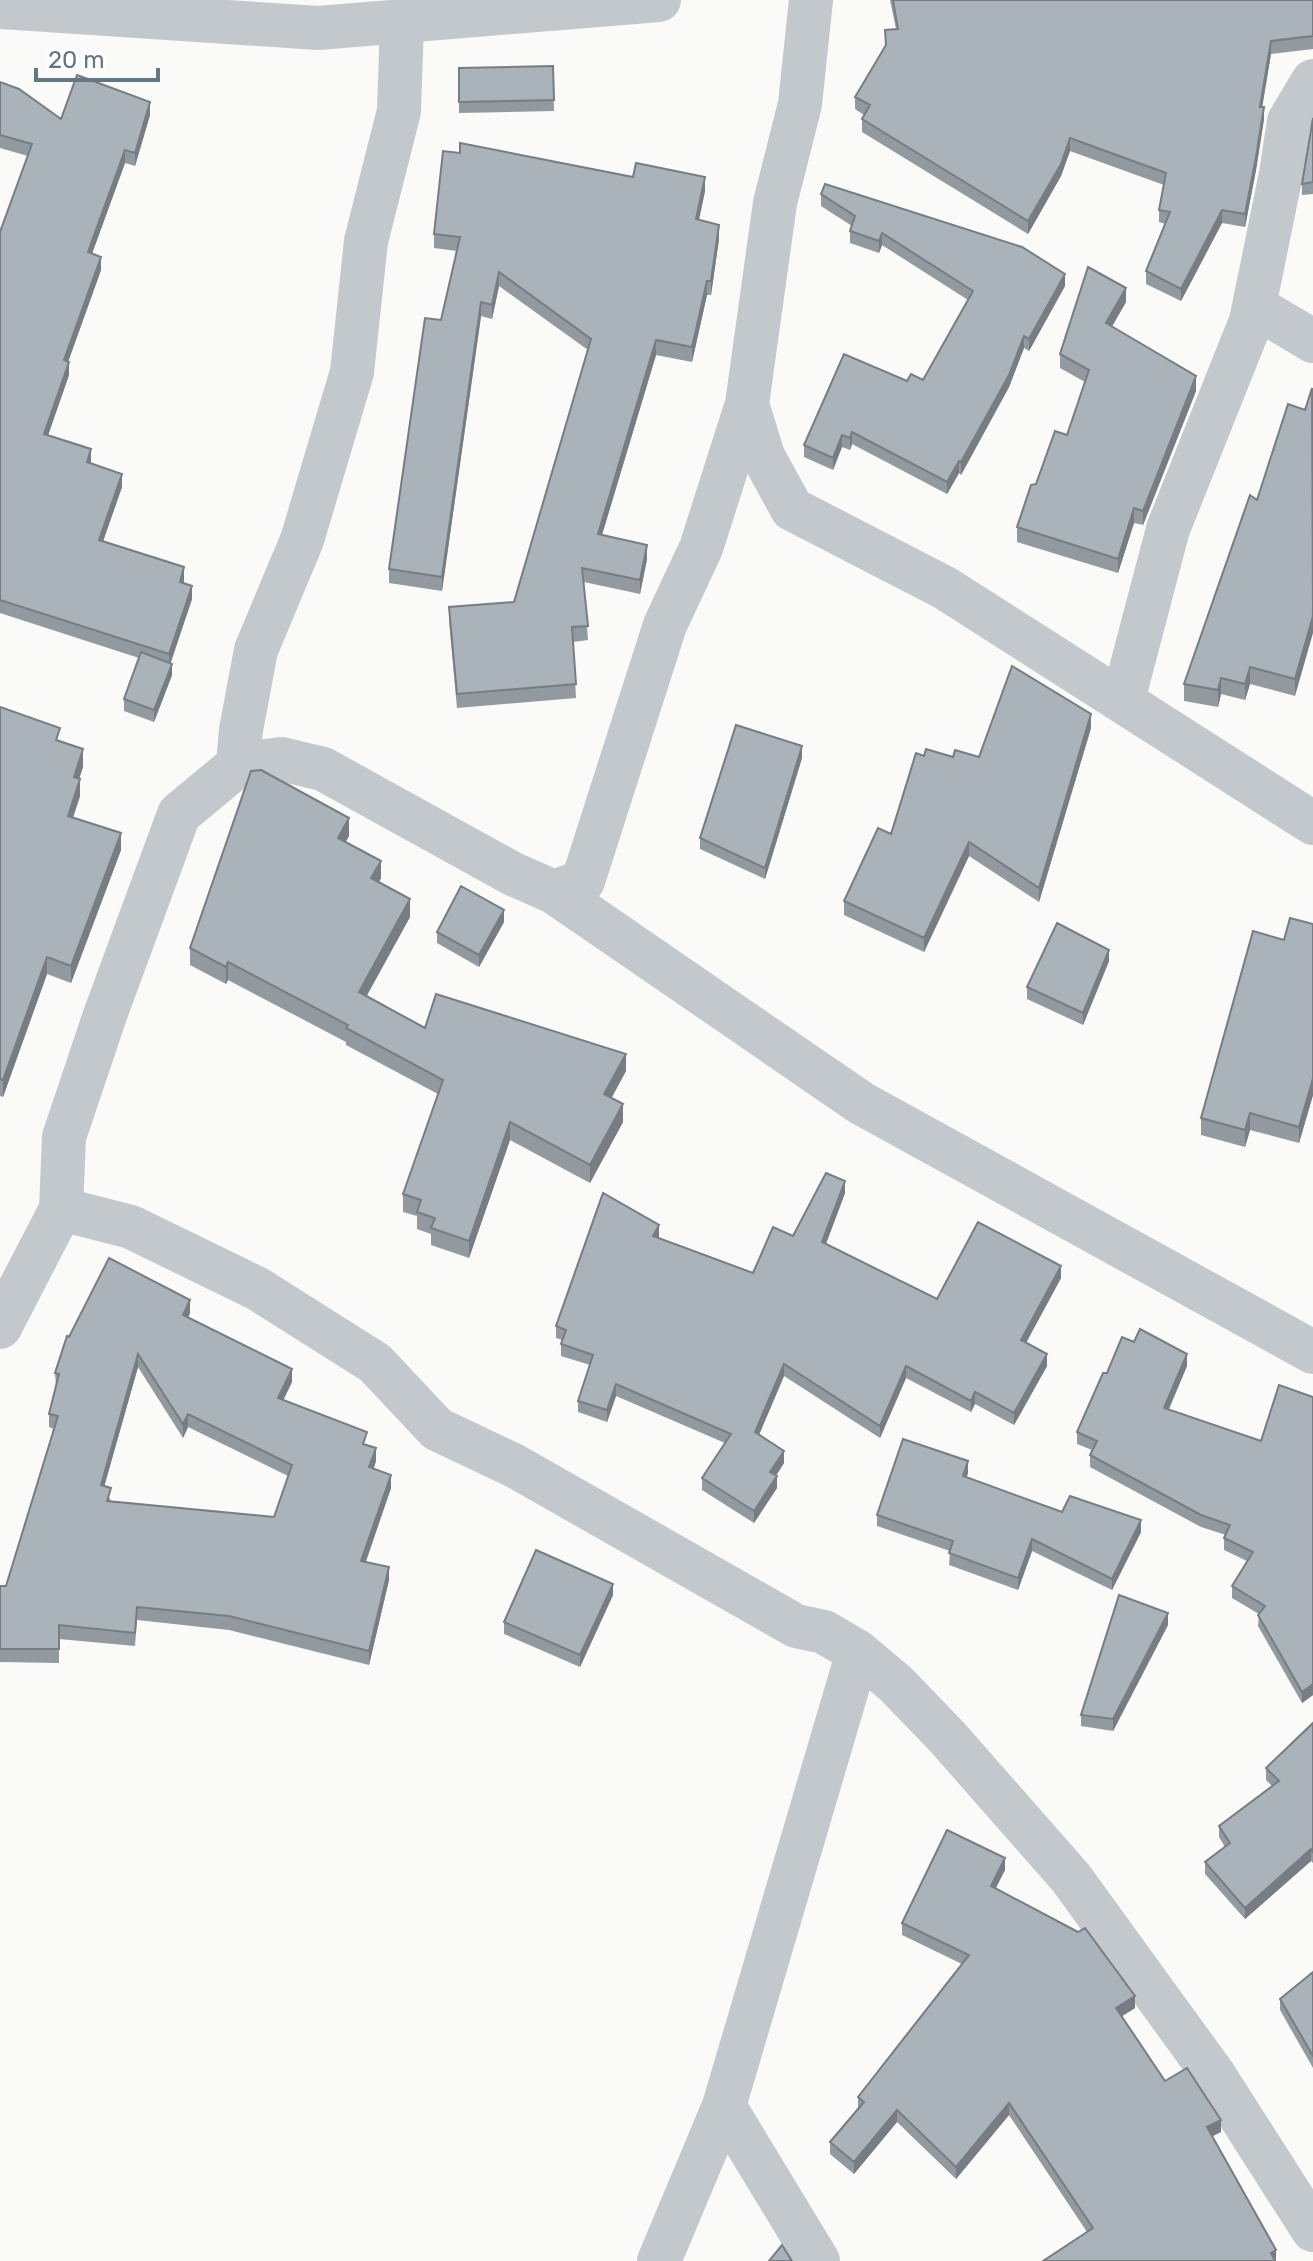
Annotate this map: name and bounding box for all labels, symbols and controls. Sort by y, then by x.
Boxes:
scale bar [36,32,158,82]
text: 20 m [48,46,105,74]

